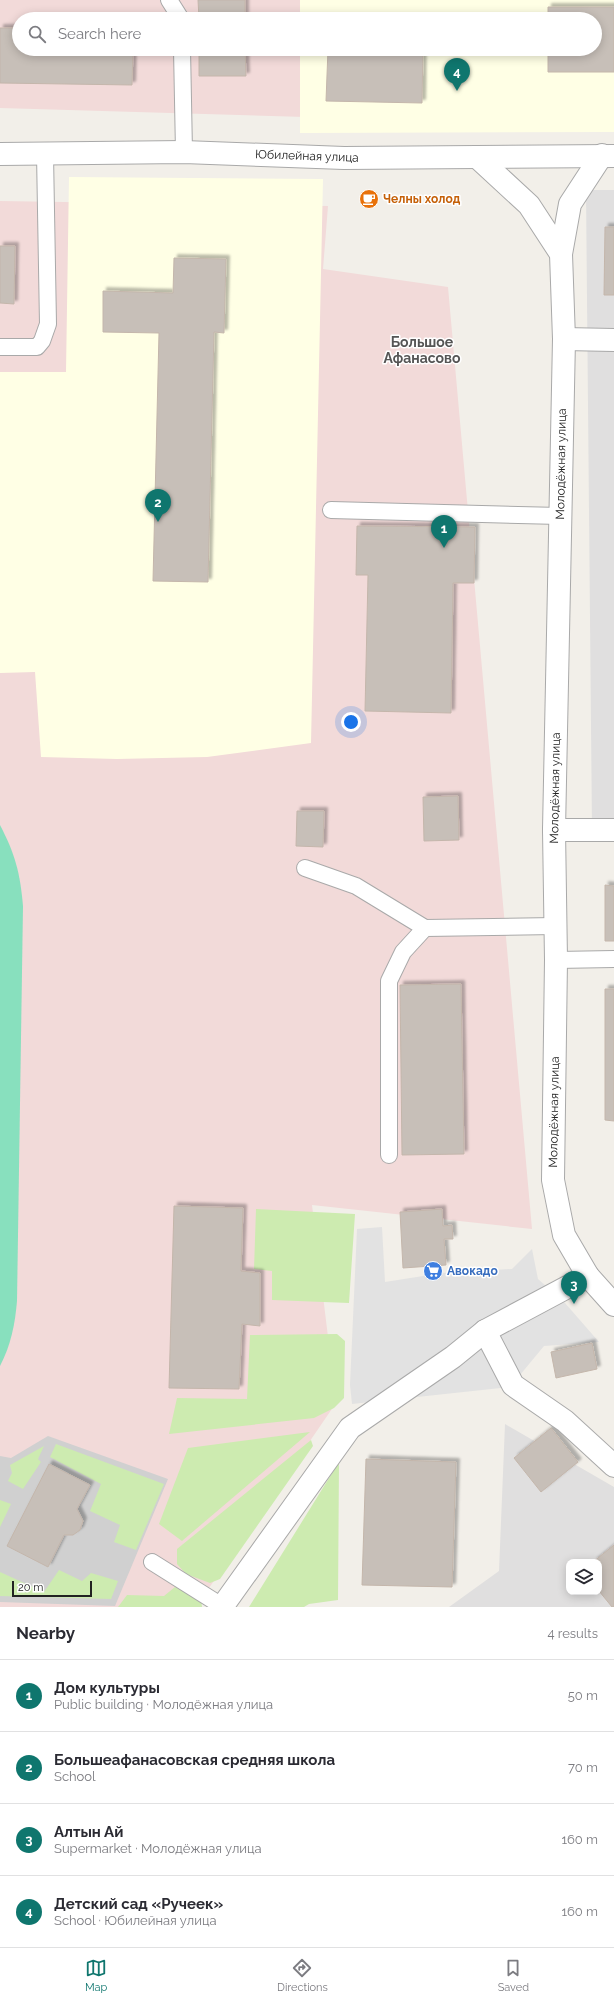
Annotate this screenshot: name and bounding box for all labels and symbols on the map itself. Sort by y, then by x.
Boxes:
pin: 4 [444,58,470,91]
street label: Юбилейная улица [255,147,359,165]
cafe icon: Челны холод [358,188,380,210]
place label: Челны холод [383,192,461,206]
district label: Большое Афанасово [384,334,461,366]
street label: Молодёжная улица [553,408,569,520]
pin: 2 [145,489,171,522]
pin: 1 [431,515,457,548]
your location [341,712,361,732]
street label: Молодёжная улица [547,732,563,844]
street label: Молодёжная улица [546,1056,562,1168]
supermarket icon: Авокадо [422,1260,444,1282]
place label: Авокадо [447,1264,498,1278]
pin: 3 [561,1271,587,1304]
scale bar [12,1579,92,1598]

